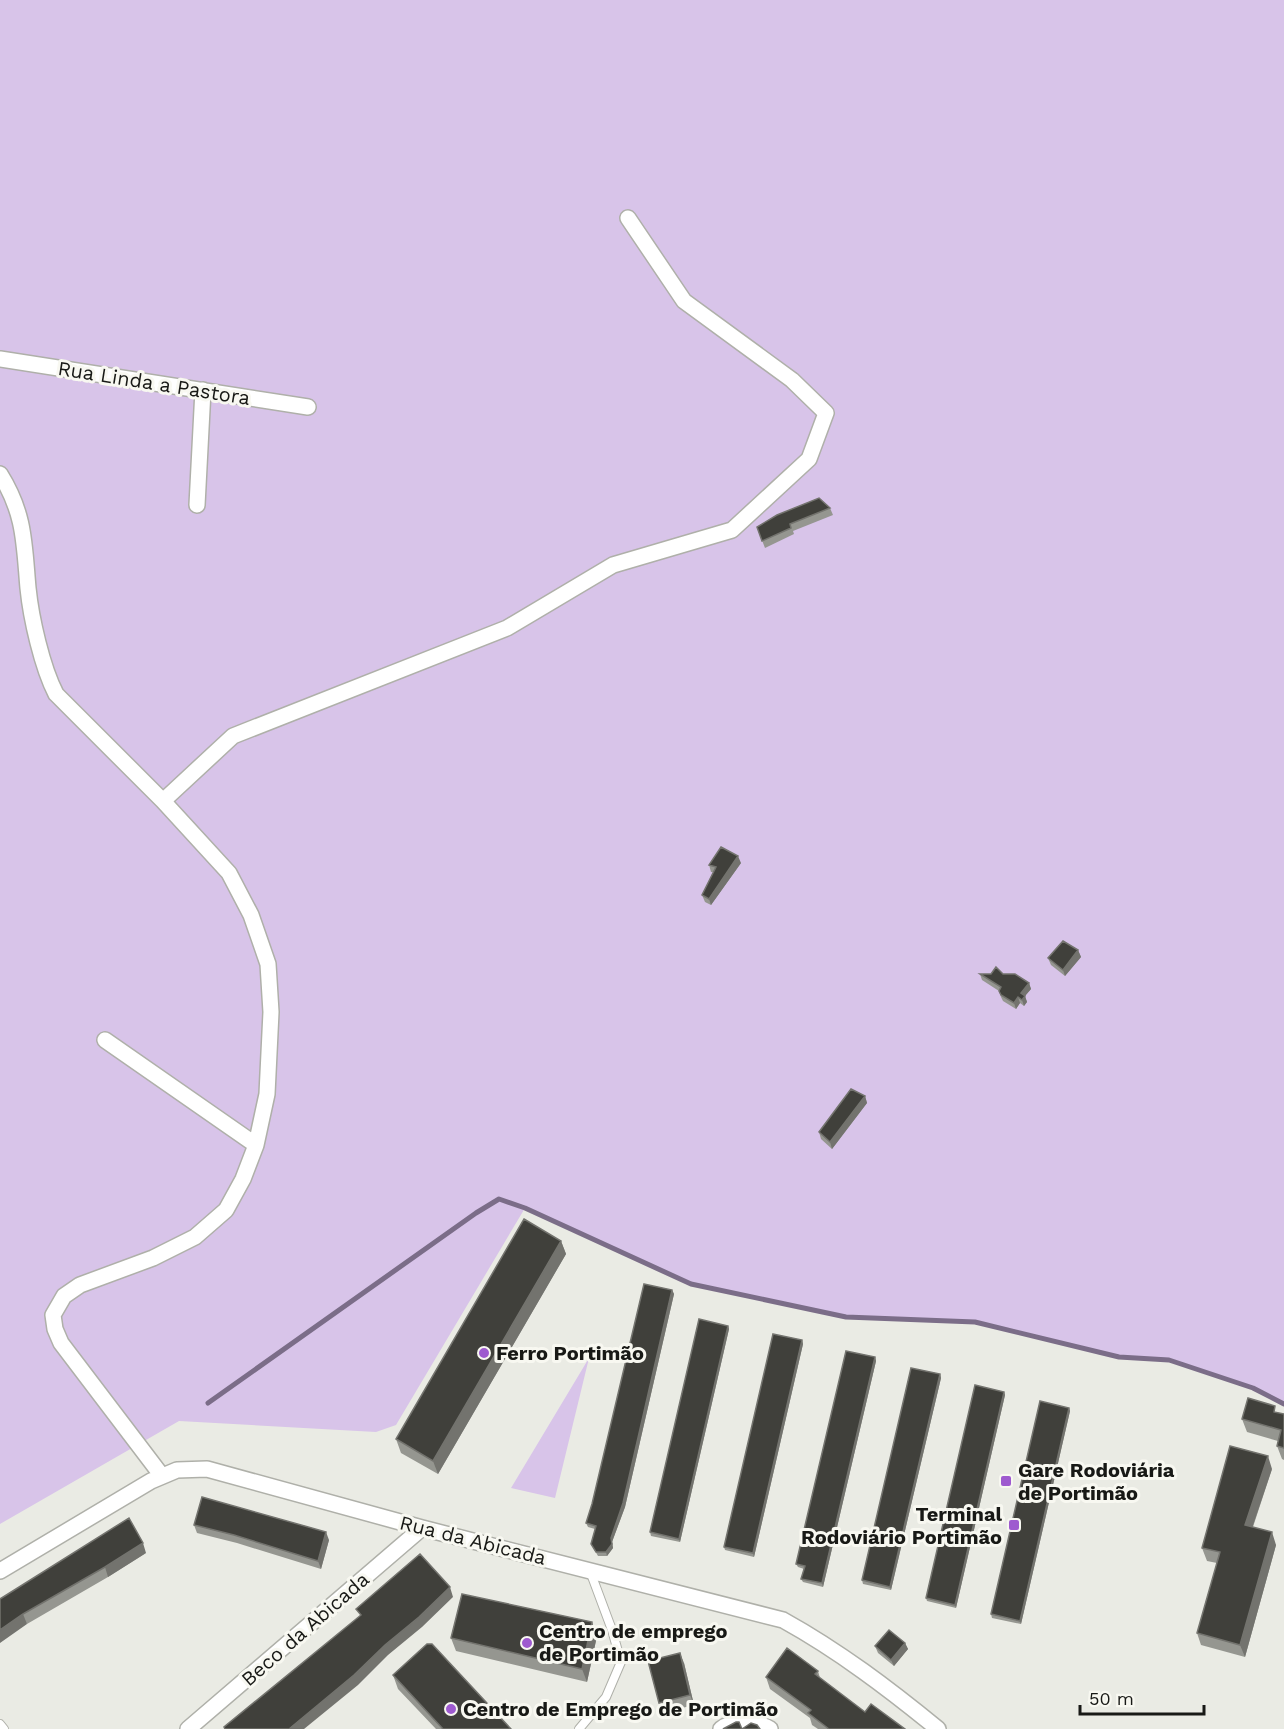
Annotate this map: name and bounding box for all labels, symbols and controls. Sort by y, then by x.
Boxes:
street label: Rua Linda a Pastora [56,356,252,410]
place label: Ferro Portimão [496,1341,644,1365]
marker: Ferro Portimão [477,1346,491,1360]
place label: Gare Rodoviária de Portimão [1018,1458,1175,1505]
marker: Gare Rodoviária de Portimão [999,1474,1013,1488]
place label: Terminal Rodoviário Portimão [801,1502,1002,1549]
street label: Rua da Abicada [397,1510,549,1570]
marker: Terminal Rodoviário Portimão [1007,1518,1021,1532]
street label: Beco da Abicada [236,1567,374,1691]
place label: Centro de emprego de Portimão [539,1619,727,1666]
marker: Centro de emprego de Portimão [520,1636,534,1650]
scale bar [1080,1678,1204,1716]
text: 50 m [1089,1688,1134,1709]
place label: Centro de Emprego de Portimão [463,1697,778,1721]
marker: Centro de Emprego de Portimão [444,1702,458,1716]

